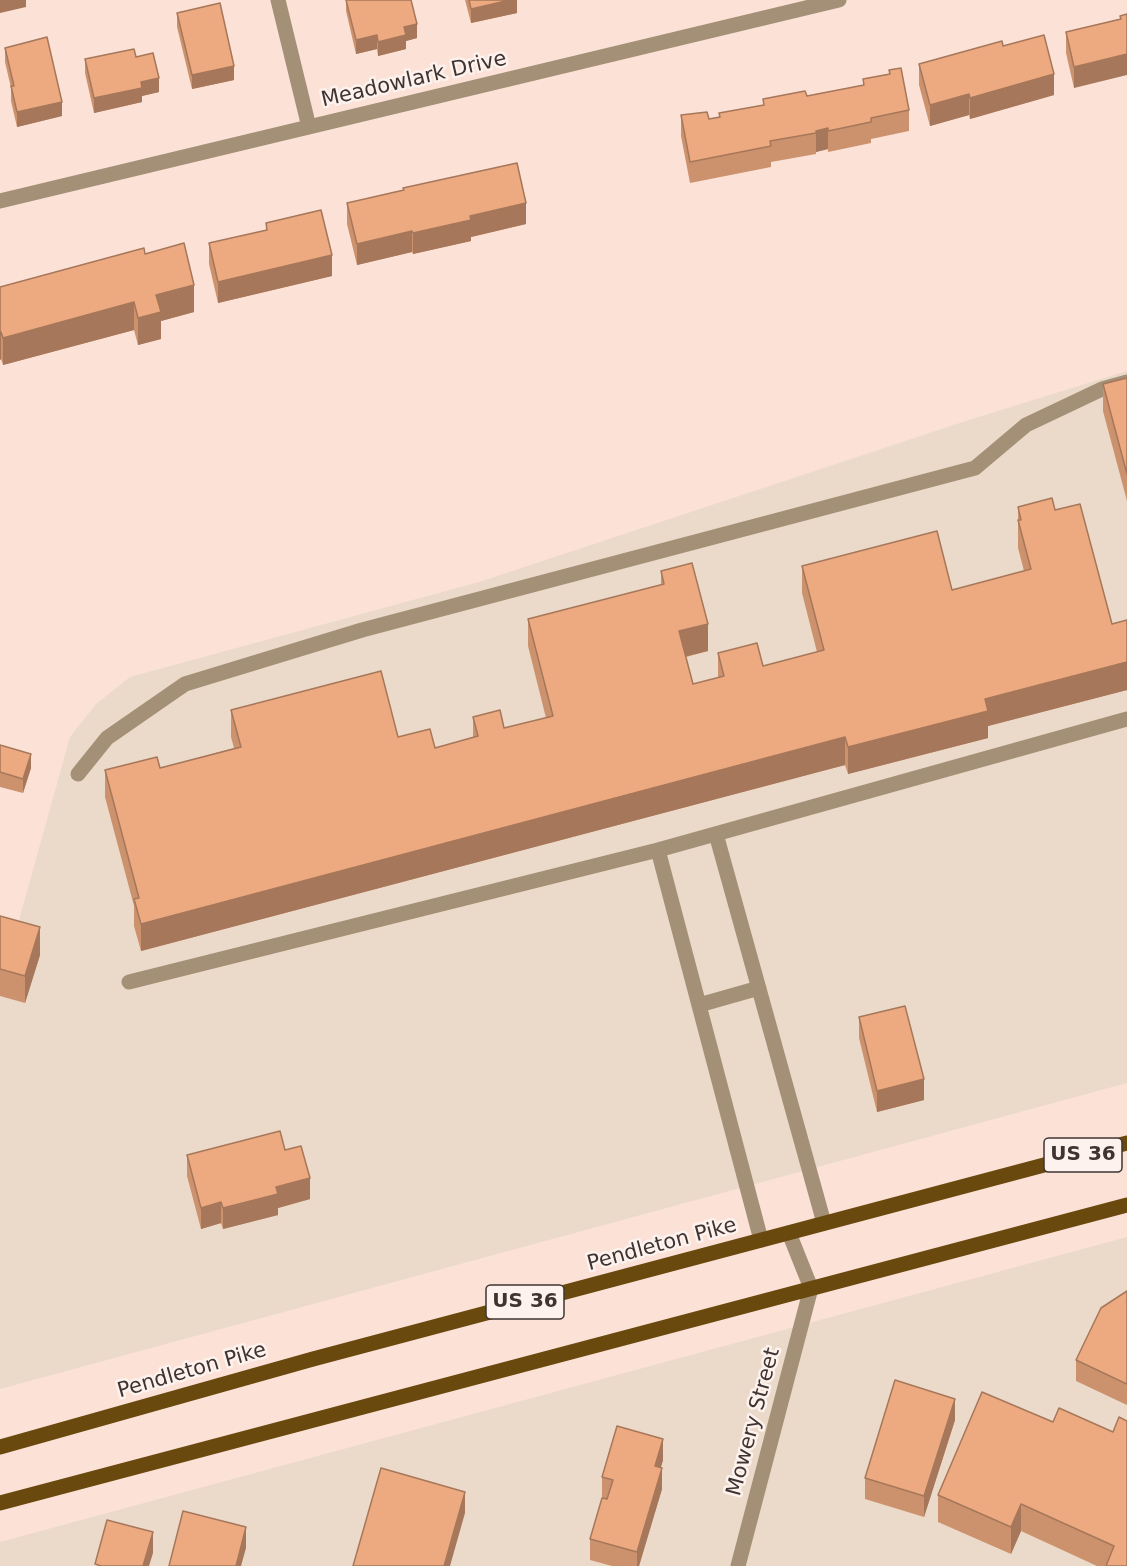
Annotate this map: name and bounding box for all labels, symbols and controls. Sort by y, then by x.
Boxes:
street label: Meadowlark Drive [319,46,509,114]
road number: US 36 [1044,1138,1122,1172]
street label: Pendleton Pike [585,1213,739,1277]
road number: US 36 [486,1285,564,1319]
street label: Pendleton Pike [115,1338,269,1404]
street label: Mowery Street [722,1345,786,1499]

